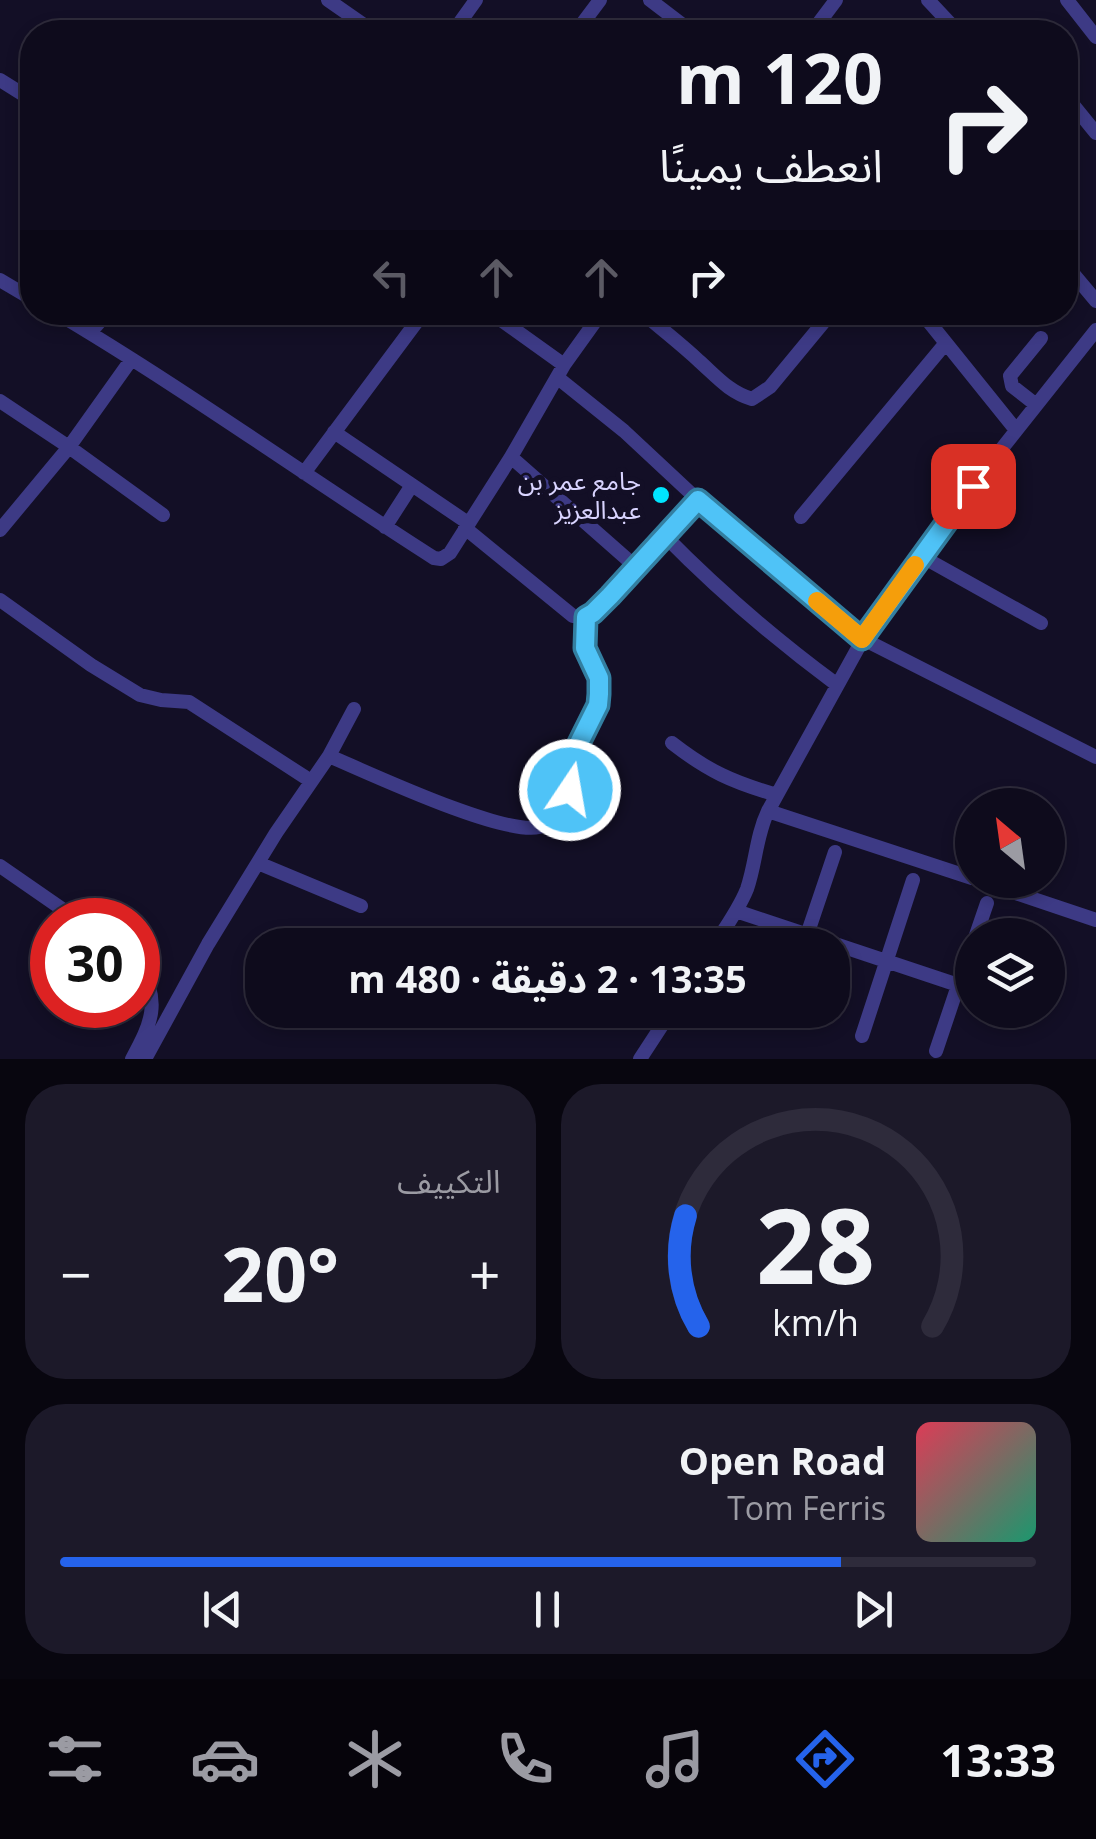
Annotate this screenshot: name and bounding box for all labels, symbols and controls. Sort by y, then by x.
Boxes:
text: 120 m [676,29,883,125]
icon: right [918,60,1048,190]
text: انعطف يمينًا [659,134,883,195]
icon: left [364,250,419,305]
icon: ahead [469,250,524,305]
icon: ahead [574,250,629,305]
icon: right [679,250,734,305]
pin [931,444,1016,529]
icon: arrive [946,459,1001,514]
place label: جامع عمر بن عبدالعزيز [518,463,641,526]
marker: جامع عمر بن عبدالعزيز [650,484,672,506]
position arrow [518,738,622,842]
north arrow [955,788,1065,898]
map controls [955,788,1065,1028]
speed limit sign: 30 [30,898,160,1028]
button: layers [955,918,1065,1028]
text: 13:35 · 2 دقيقة · 480 m [348,952,747,1004]
text: التكييف [397,1159,501,1202]
text: 28 [756,1173,875,1314]
text: 20° [221,1222,339,1324]
text: − [60,1236,91,1311]
text: + [469,1236,500,1311]
text: km/h [772,1298,859,1346]
text: Open Road [679,1434,886,1486]
text: Tom Ferris [727,1486,886,1529]
icon: previous [195,1582,250,1637]
icon: pause [520,1582,575,1637]
icon: next [846,1582,901,1637]
icon: filters [40,1724,110,1794]
icon: car [190,1724,260,1794]
icon: climate [340,1724,410,1794]
icon: phone [490,1724,560,1794]
icon: music [640,1724,710,1794]
icon: directions [790,1724,860,1794]
text: 13:33 [940,1729,1056,1790]

